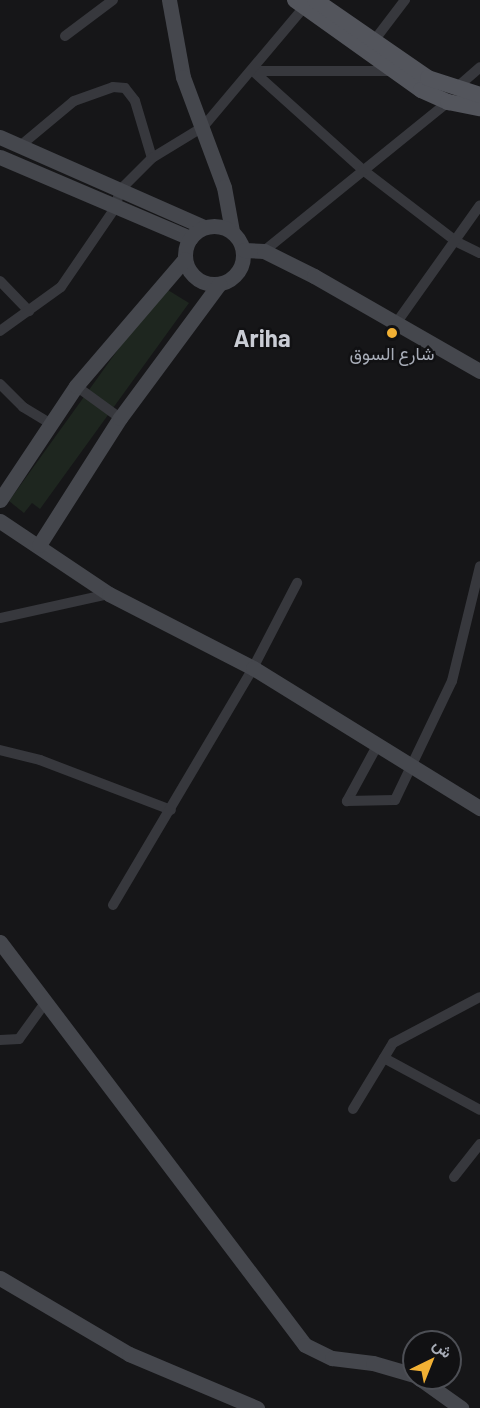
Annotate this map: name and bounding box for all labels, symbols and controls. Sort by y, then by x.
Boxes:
district label: Ariha [233,324,291,352]
marker: شارع السوق [385,326,399,340]
place label: شارع السوق [350,342,434,364]
north arrow [402,1330,462,1390]
text: ش [430,1334,457,1361]

